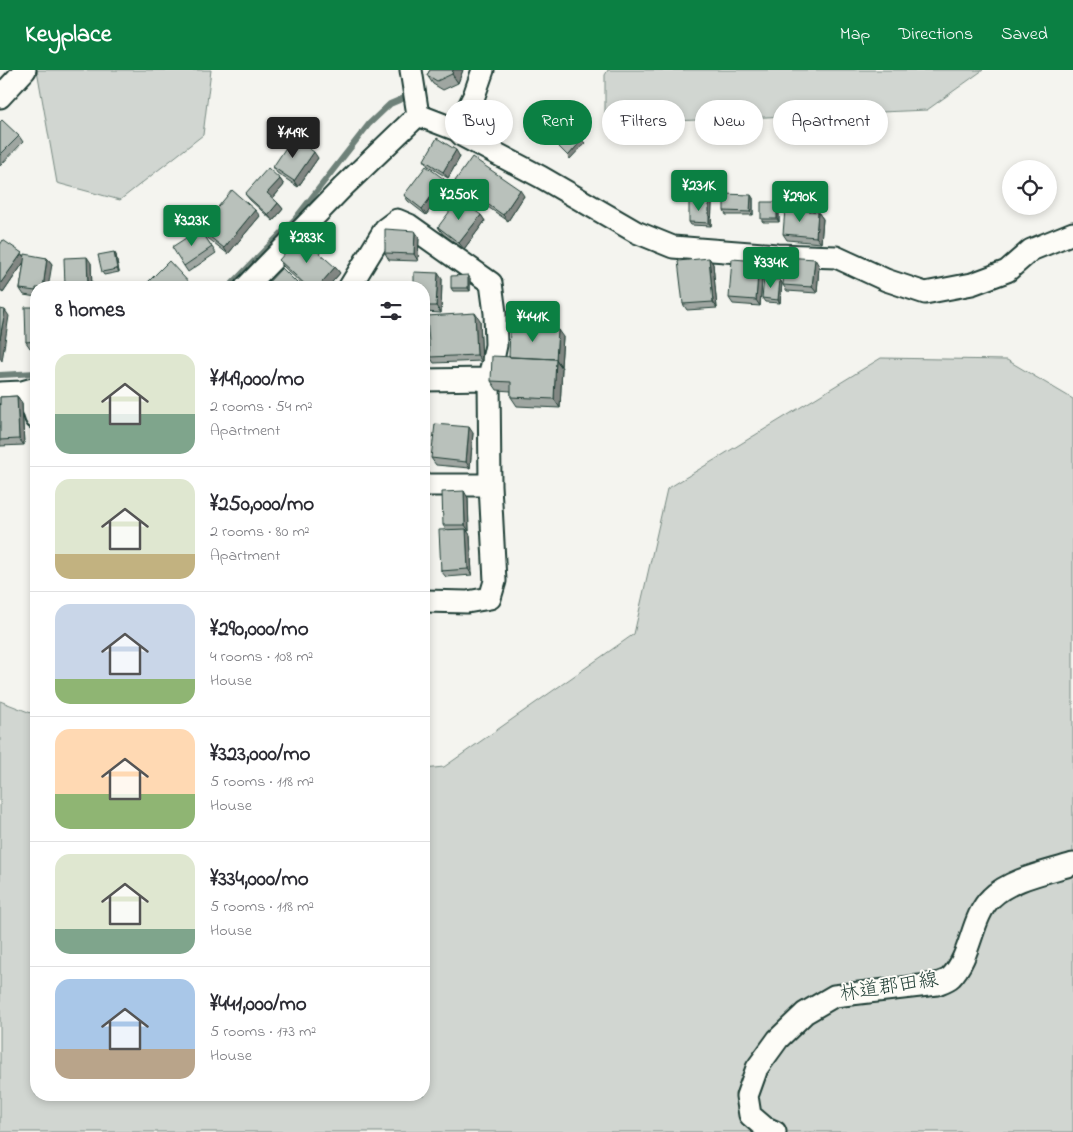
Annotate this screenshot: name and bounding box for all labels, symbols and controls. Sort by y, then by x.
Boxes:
text: Keyplace [25,18,111,53]
text: Map [840,22,870,48]
text: Directions [898,22,973,48]
text: Saved [1001,22,1048,48]
chip: Buy [445,100,513,145]
chip: Rent [523,100,592,145]
chip: Filters [602,100,685,145]
chip: New [695,100,763,145]
chip: Apartment [773,100,888,145]
pin: ¥149K [258,116,328,159]
text: ¥149K [278,121,308,145]
map controls [1002,160,1057,215]
button: locate [1002,160,1057,215]
pin: ¥231K [664,170,734,212]
text: ¥231K [682,174,716,198]
pin: ¥250K [424,178,494,221]
pin: ¥290K [765,180,835,223]
text: ¥250K [440,183,478,207]
text: ¥290K [783,185,817,209]
pin: ¥323K [157,204,227,247]
text: ¥323K [174,209,210,233]
pin: ¥283K [272,222,342,264]
text: ¥283K [290,226,324,250]
pin: ¥334K [736,246,806,289]
text: ¥334K [754,251,788,275]
text: 8 homes [55,296,125,326]
icon: filters [377,297,405,325]
pin: ¥441K [498,300,568,343]
text: ¥441K [517,305,549,329]
text: ¥149,000/mo [210,365,304,395]
icon: home [95,374,155,434]
text: 2 rooms · 54 m² [210,395,312,419]
text: Apartment [210,419,280,443]
text: ¥250,000/mo [210,490,314,520]
icon: home [95,499,155,559]
text: 2 rooms · 80 m² [210,520,310,544]
text: Apartment [210,544,280,568]
text: ¥290,000/mo [210,615,309,645]
icon: home [95,624,155,684]
text: 4 rooms · 108 m² [210,645,313,669]
text: House [210,669,252,693]
text: ¥323,000/mo [210,740,311,770]
icon: home [95,749,155,809]
text: 5 rooms · 118 m² [210,770,314,794]
text: House [210,794,252,818]
text: ¥334,000/mo [210,865,309,895]
icon: home [95,874,155,934]
text: 5 rooms · 118 m² [210,895,314,919]
text: House [210,919,252,943]
street label: 林道郡田線 [837,966,941,1010]
text: ¥441,000/mo [210,990,307,1020]
icon: home [95,999,155,1059]
text: 5 rooms · 173 m² [210,1020,316,1044]
text: House [210,1044,252,1068]

